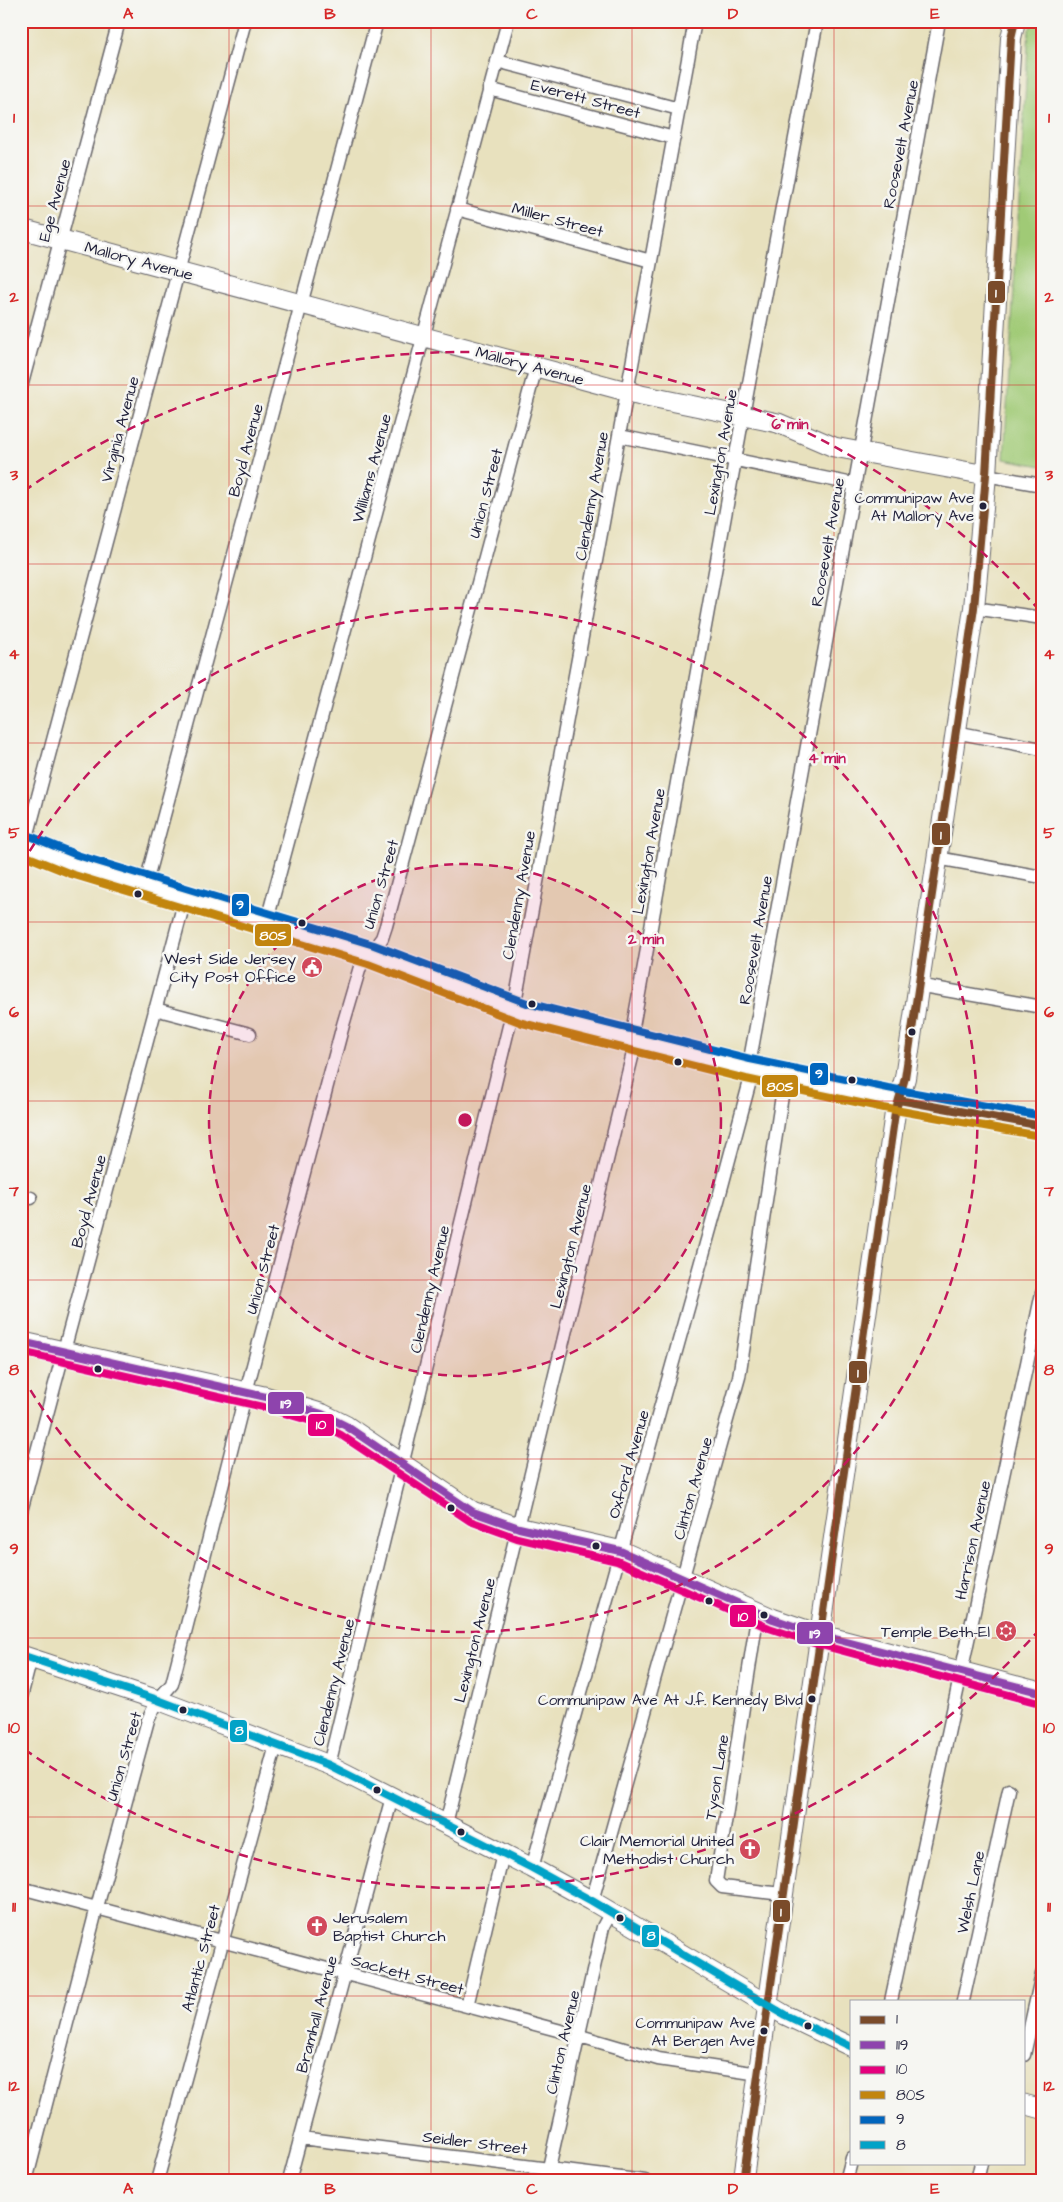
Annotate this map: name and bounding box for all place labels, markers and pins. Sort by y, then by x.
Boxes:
place label: Communipaw Ave At Mallory Ave [855,488,974,528]
marker: Communipaw Ave At Mallory Ave [978,501,988,511]
unlabelled marker [133,889,143,899]
unlabelled marker [297,918,307,928]
place label: West Side Jersey City Post Office [164,948,296,989]
public building icon: West Side Jersey City Post Office [300,955,324,979]
unlabelled marker [527,999,537,1009]
unlabelled marker [907,1027,917,1037]
unlabelled marker [673,1057,683,1067]
unlabelled marker [847,1075,857,1085]
centre of rings [456,1111,474,1129]
unlabelled marker [93,1364,103,1374]
unlabelled marker [446,1503,456,1513]
unlabelled marker [591,1541,601,1551]
unlabelled marker [704,1596,714,1606]
unlabelled marker [759,1610,769,1620]
synagogue icon: Temple Beth-El [994,1619,1018,1643]
place label: Temple Beth-El [881,1621,990,1643]
place label: Communipaw Ave At J.f. Kennedy Blvd [538,1690,803,1712]
marker: Communipaw Ave At J.f. Kennedy Blvd [807,1694,817,1704]
unlabelled marker [178,1705,188,1715]
unlabelled marker [372,1785,382,1795]
unlabelled marker [456,1827,466,1837]
place label: Clair Memorial United Methodist Church [580,1830,734,1870]
church icon: Clair Memorial United Methodist Church [738,1837,762,1861]
place label: Jerusalem Baptist Church [333,1907,446,1947]
unlabelled marker [615,1913,625,1923]
church icon: Jerusalem Baptist Church [305,1914,329,1938]
place label: Communipaw Ave At Bergen Ave [636,2013,755,2053]
unlabelled marker [803,2021,813,2031]
marker: Communipaw Ave At Bergen Ave [759,2026,769,2036]

